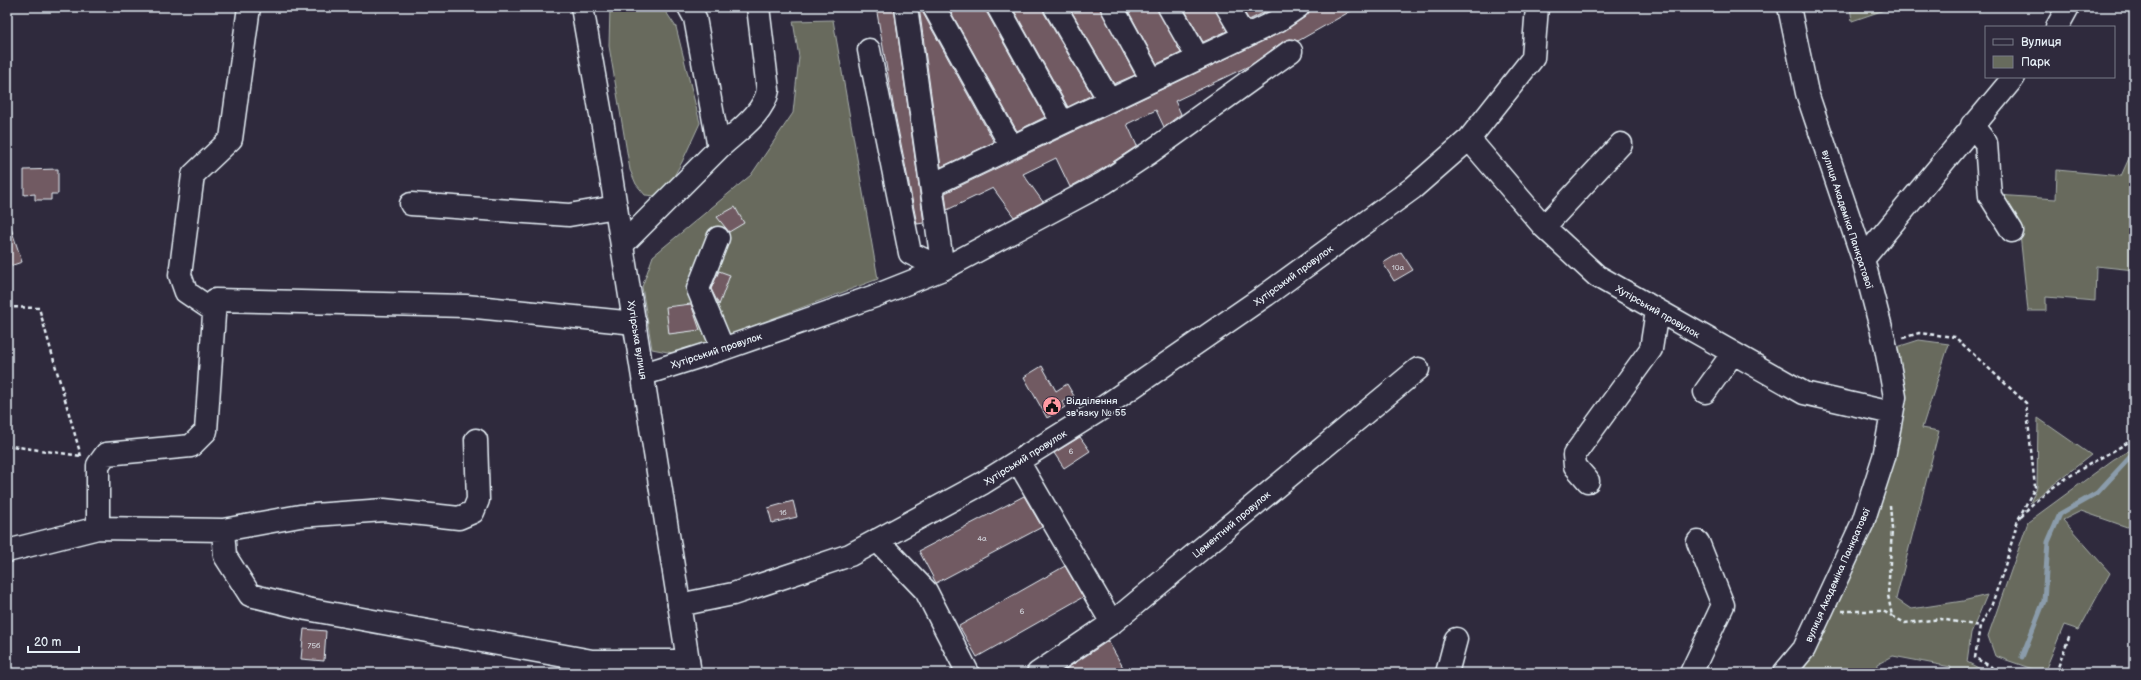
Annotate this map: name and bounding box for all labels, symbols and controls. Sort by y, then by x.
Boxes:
legend [1985,26,2115,78]
text: Вулиця [2021,35,2062,50]
text: Парк [2021,55,2051,70]
street label: вулиця Академіка Панкратової [1819,148,1875,291]
street label: Хутірський провулок [1252,243,1336,309]
house number: 10а [1392,263,1405,272]
street label: Хутірський провулок [1613,283,1702,341]
street label: Хутірська вулиця [625,300,649,381]
street label: Хутірський провулок [669,330,764,371]
public building icon: Відділення зв'язку № 55 [1041,395,1063,417]
place label: Відділення зв'язку № 55 [1066,395,1126,419]
street label: Хутірський провулок [982,427,1070,488]
house number: 6 [1069,447,1074,456]
street label: Цементний провулок [1190,488,1274,561]
street label: вулиця Академіка Панкратової [1803,506,1873,644]
house number: 1б [779,508,787,517]
house number: 4а [977,534,987,543]
house number: 6 [1020,607,1025,616]
scale bar [28,628,79,654]
text: 20 m [34,635,61,650]
house number: 75б [308,641,321,650]

